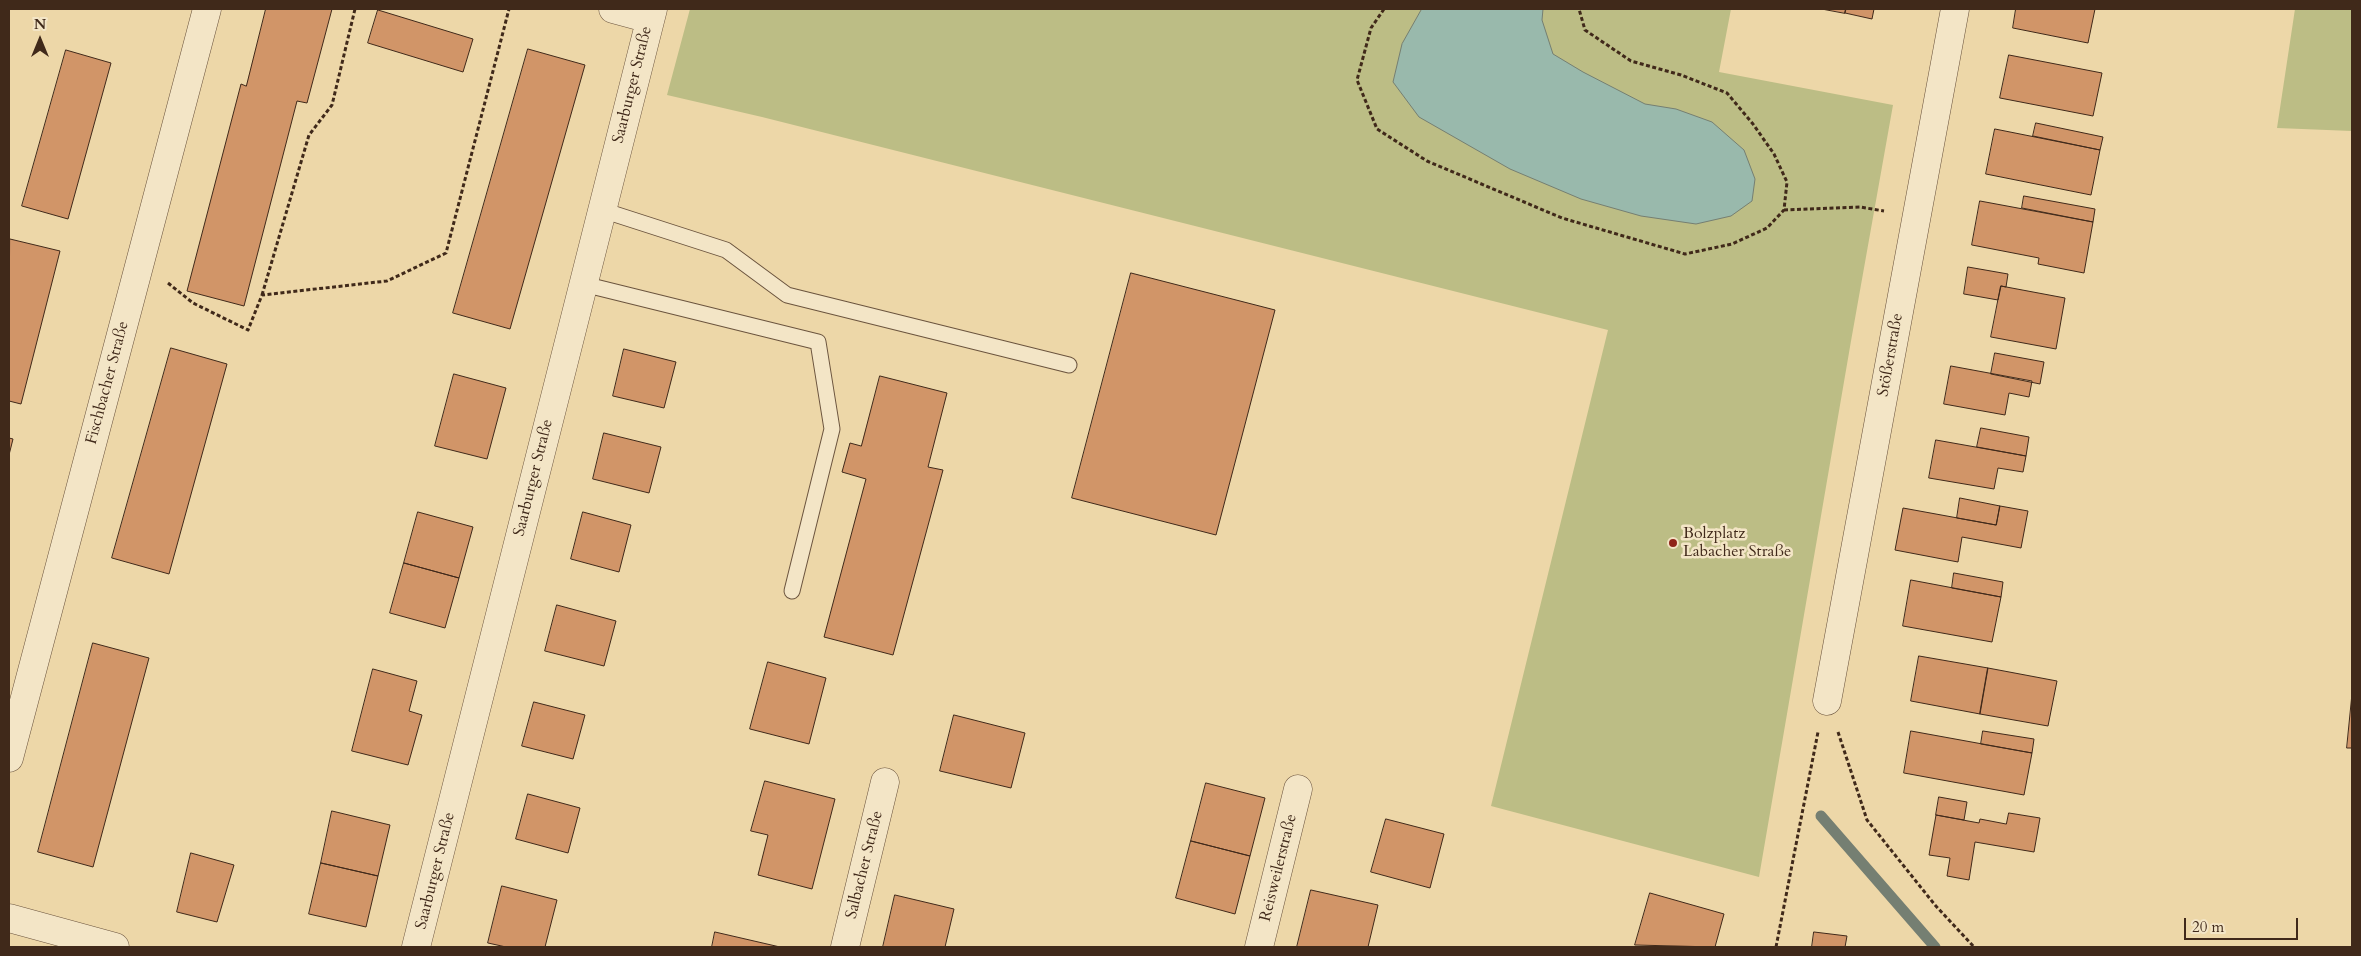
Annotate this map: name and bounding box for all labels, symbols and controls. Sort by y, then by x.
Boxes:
north arrow [15,15,65,65]
text: N [34,15,46,34]
street label: Saarburger Straße [609,25,657,145]
street label: Stößerstraße [1874,312,1908,398]
street label: Fischbacher Straße [82,319,134,447]
street label: Saarburger Straße [510,418,558,538]
place label: Bolzplatz Labacher Straße [1683,524,1791,562]
marker: Bolzplatz Labacher Straße [1667,537,1679,549]
street label: Salbacher Straße [842,809,888,921]
street label: Saarburger Straße [412,811,460,931]
street label: Reisweilerstraße [1256,812,1302,924]
scale bar [2186,908,2300,940]
text: 20 m [2192,917,2224,937]

